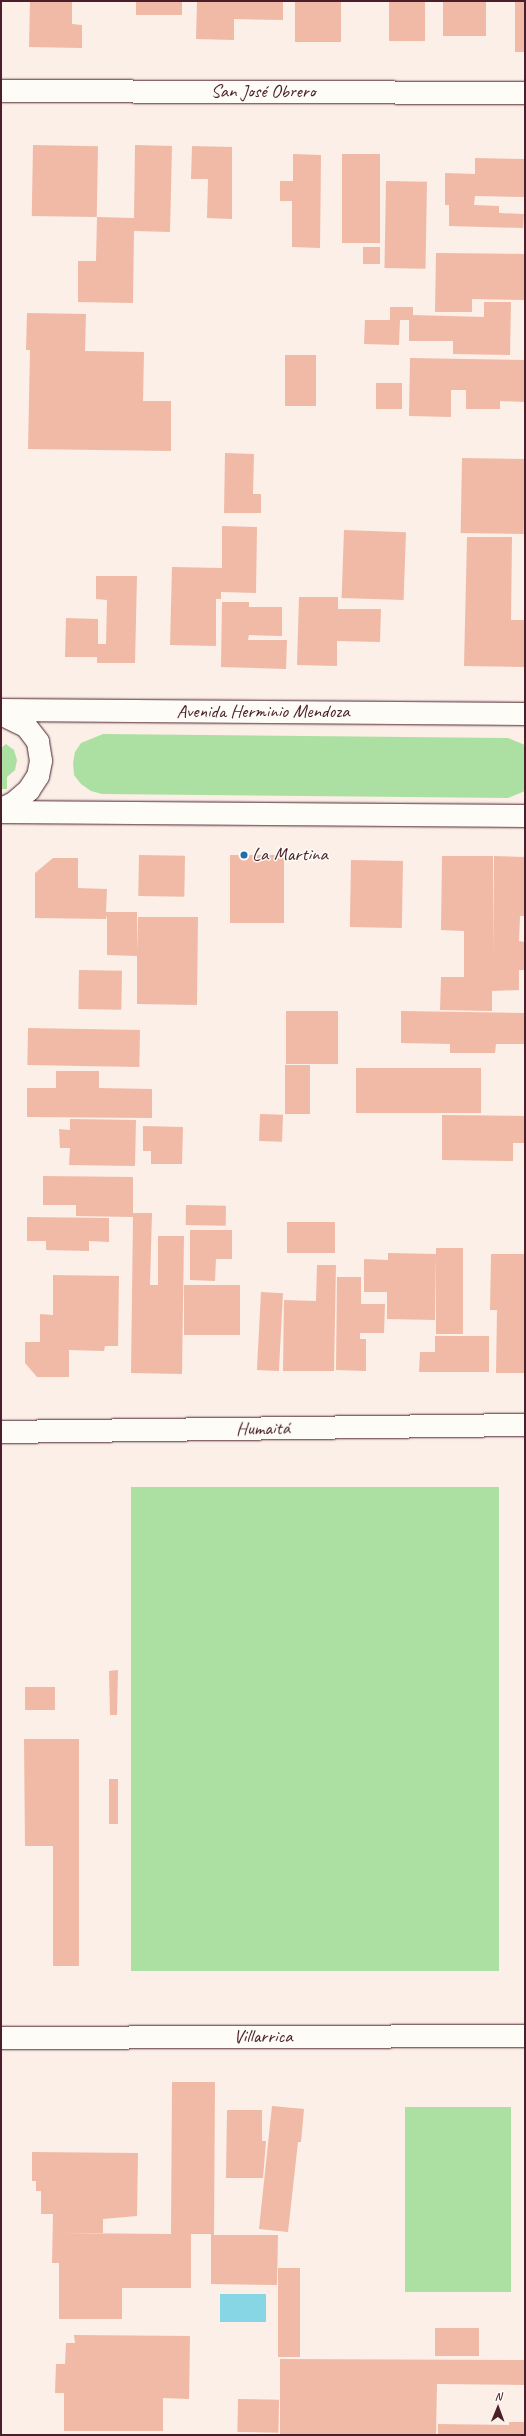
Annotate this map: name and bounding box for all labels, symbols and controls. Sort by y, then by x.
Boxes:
street label: San José Obrero [211,81,315,103]
street label: Avenida Herminio Mendoza [177,701,349,723]
place label: La Martina [252,844,328,866]
marker: La Martina [239,850,249,860]
street label: Humaitá [236,1417,290,1441]
street label: Villarrica [233,2026,293,2048]
north arrow [478,2388,518,2428]
text: N [495,2389,502,2403]

